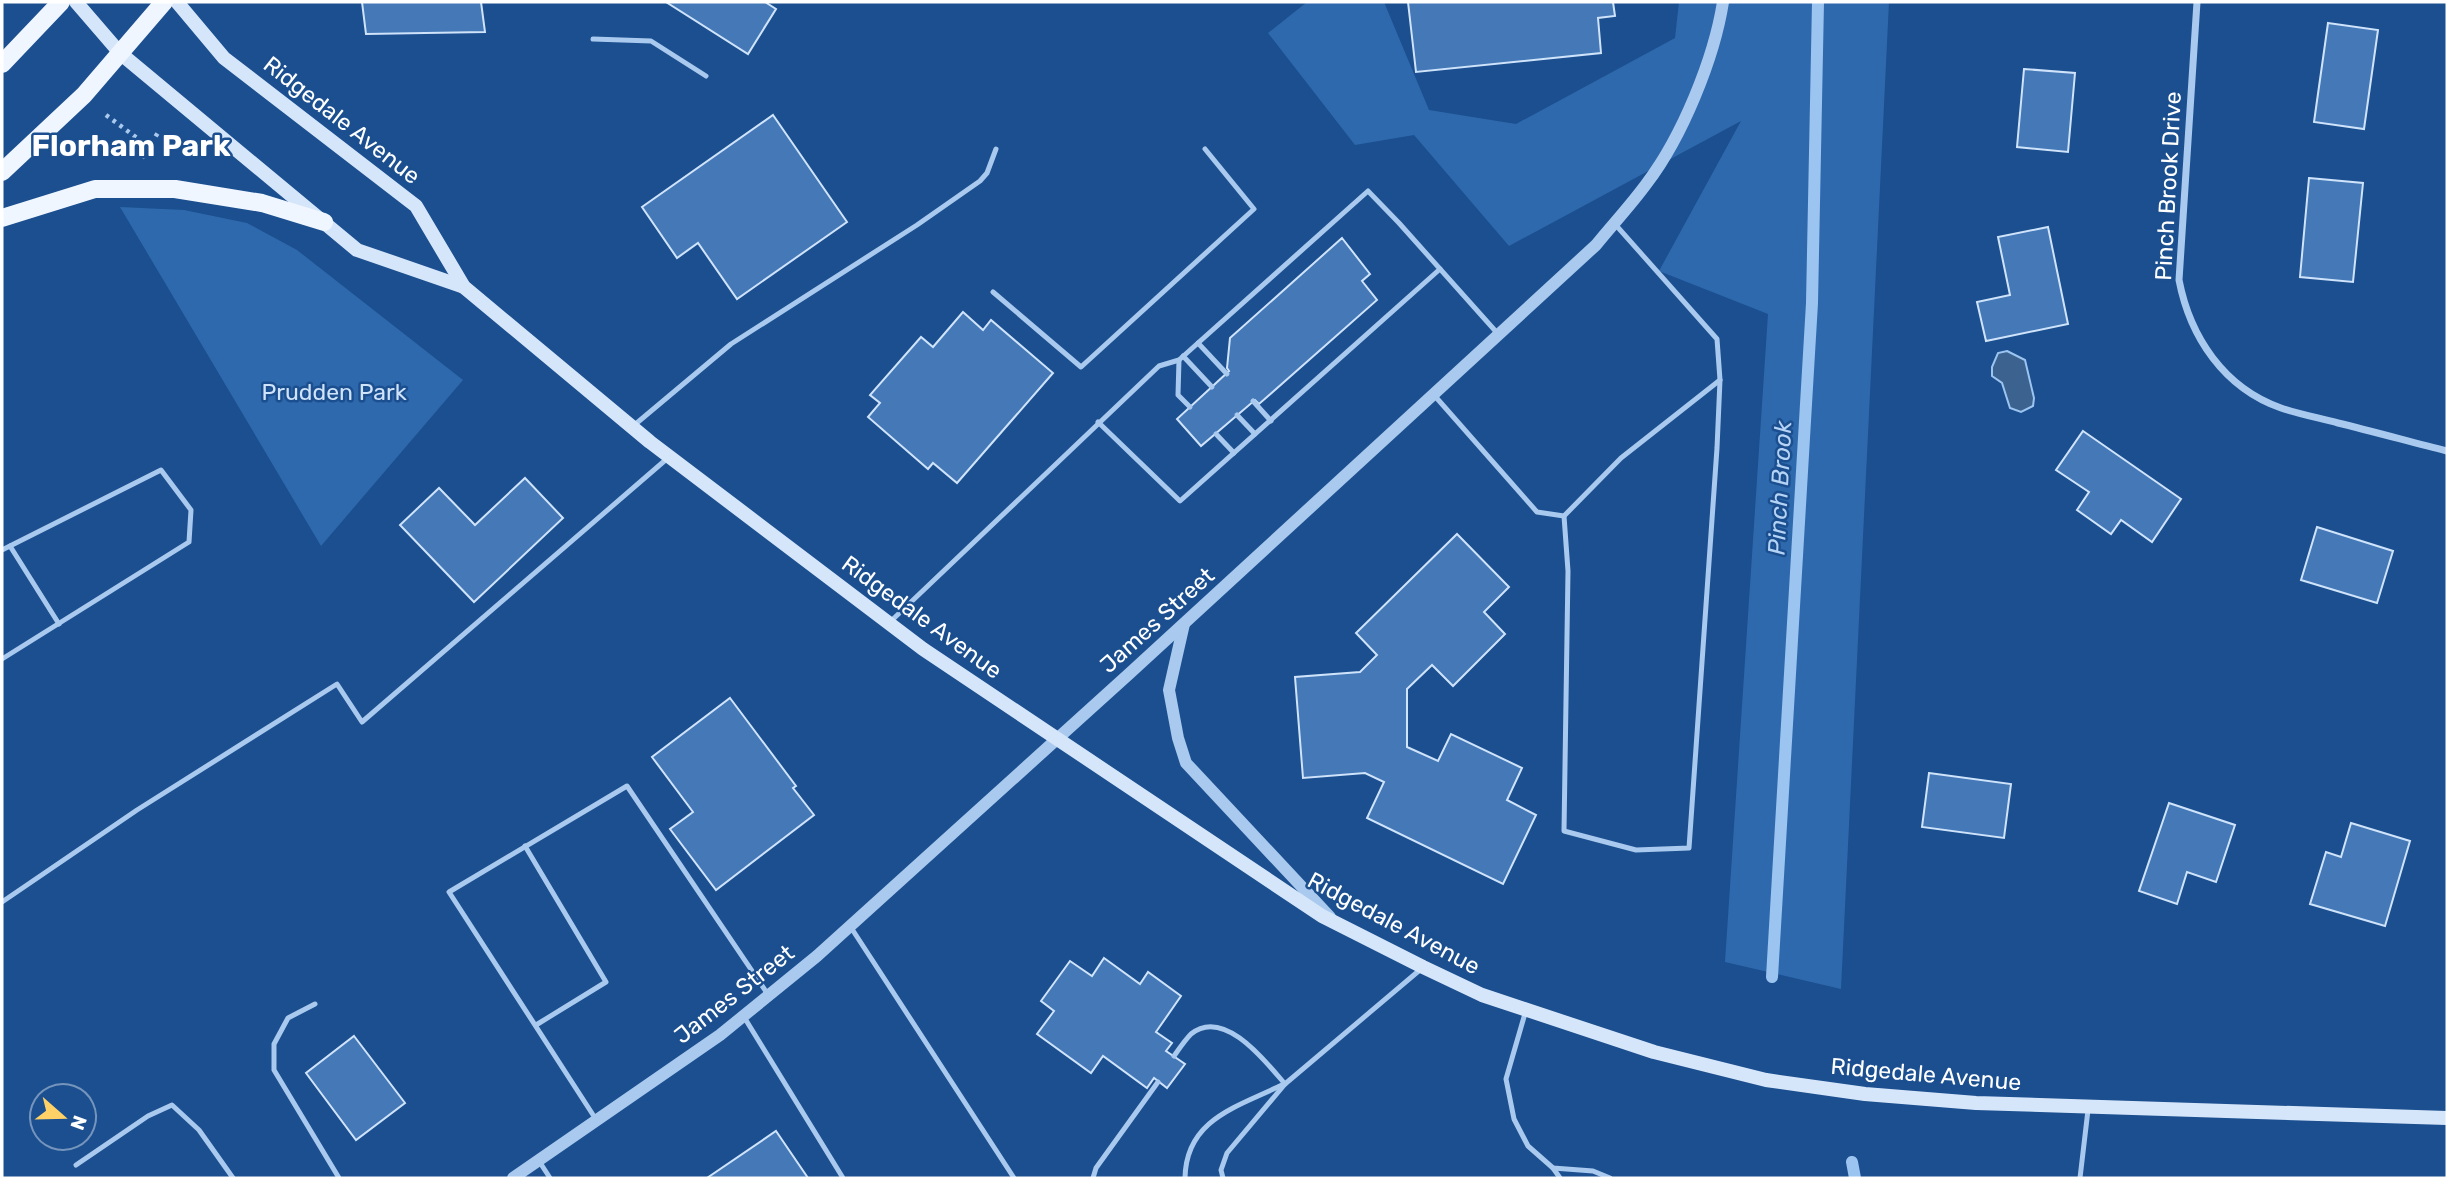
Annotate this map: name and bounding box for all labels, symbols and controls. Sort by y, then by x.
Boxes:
street label: Ridgedale Avenue [258,50,426,190]
street label: Pinch Brook Drive [2149,91,2187,281]
district label: Florham Park [32,128,231,164]
park label: Prudden Park [261,378,407,406]
water label: Pinch Brook [1762,419,1798,556]
street label: Ridgedale Avenue [836,549,1008,685]
street label: James Street [1094,561,1220,679]
street label: Ridgedale Avenue [1303,866,1485,980]
street label: James Street [668,939,800,1049]
street label: Ridgedale Avenue [1829,1052,2023,1096]
north arrow [28,1082,98,1152]
text: N [65,1112,92,1133]

